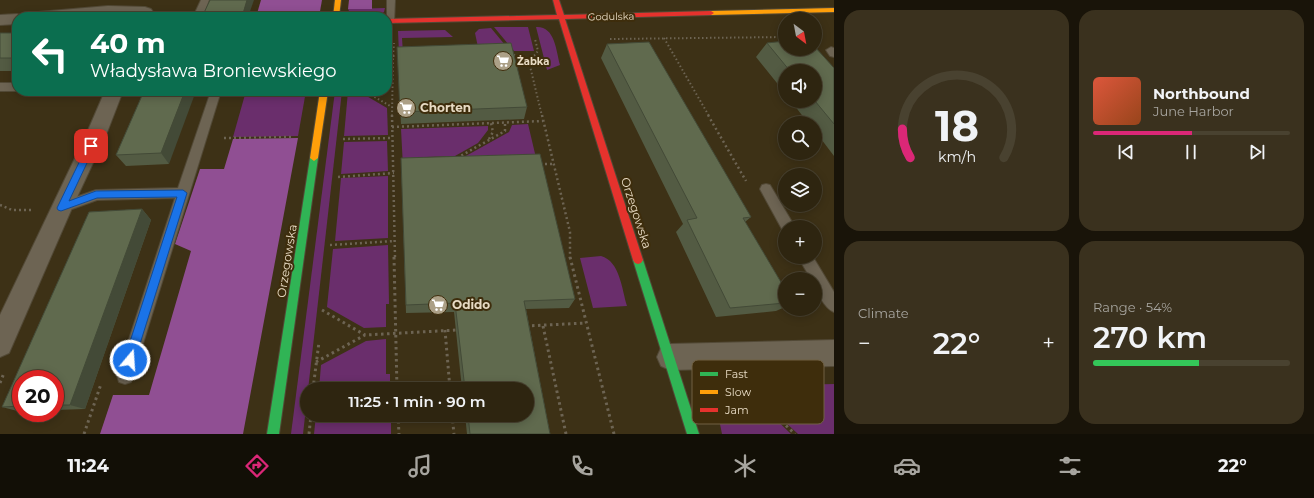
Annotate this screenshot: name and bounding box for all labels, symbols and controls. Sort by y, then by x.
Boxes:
street label: Godulska [587,10,635,23]
north arrow [778,12,822,56]
map controls [778,12,822,316]
text: 40 m [90,26,166,60]
icon: left [24,28,76,80]
supermarket icon: Żabka [492,50,514,72]
place label: Żabka [517,55,549,68]
text: Władysława Broniewskiego [90,60,337,82]
button: sound [778,64,822,108]
text: Northbound [1153,84,1250,103]
supermarket icon: Chorten [395,97,417,119]
place label: Chorten [420,100,471,115]
text: 18 [935,101,978,151]
text: June Harbor [1153,103,1234,119]
button: search [778,116,822,160]
pin [74,129,108,163]
icon: arrive [80,135,102,157]
icon: previous [1115,141,1137,163]
icon: pause [1180,141,1202,163]
icon: next [1246,141,1268,163]
text: km/h [937,148,976,166]
button: layers [778,168,822,212]
street label: Orzegowska [618,175,655,250]
button: + [778,220,822,264]
street label: Orzegowska [273,223,300,299]
button: − [778,272,822,316]
supermarket icon: Odido [427,294,449,316]
place label: Odido [452,297,490,312]
text: Range · 54% [1093,299,1172,315]
text: Climate [858,305,909,321]
text: 270 km [1093,319,1207,356]
text: 22° [933,325,980,362]
text: − [858,330,871,357]
text: + [1042,330,1055,357]
position arrow [109,339,151,381]
legend [692,360,824,424]
text: Fast [725,367,749,381]
speed limit sign: 20 [12,370,64,422]
text: Slow [725,385,751,399]
text: 11:25 · 1 min · 90 m [348,392,486,411]
text: Jam [724,403,749,417]
icon: directions [243,452,271,480]
icon: music [406,452,434,480]
icon: phone [568,452,596,480]
icon: climate [731,452,759,480]
icon: car [893,452,921,480]
icon: filters [1056,452,1084,480]
text: 11:24 [67,455,109,477]
text: 22° [1218,455,1247,477]

